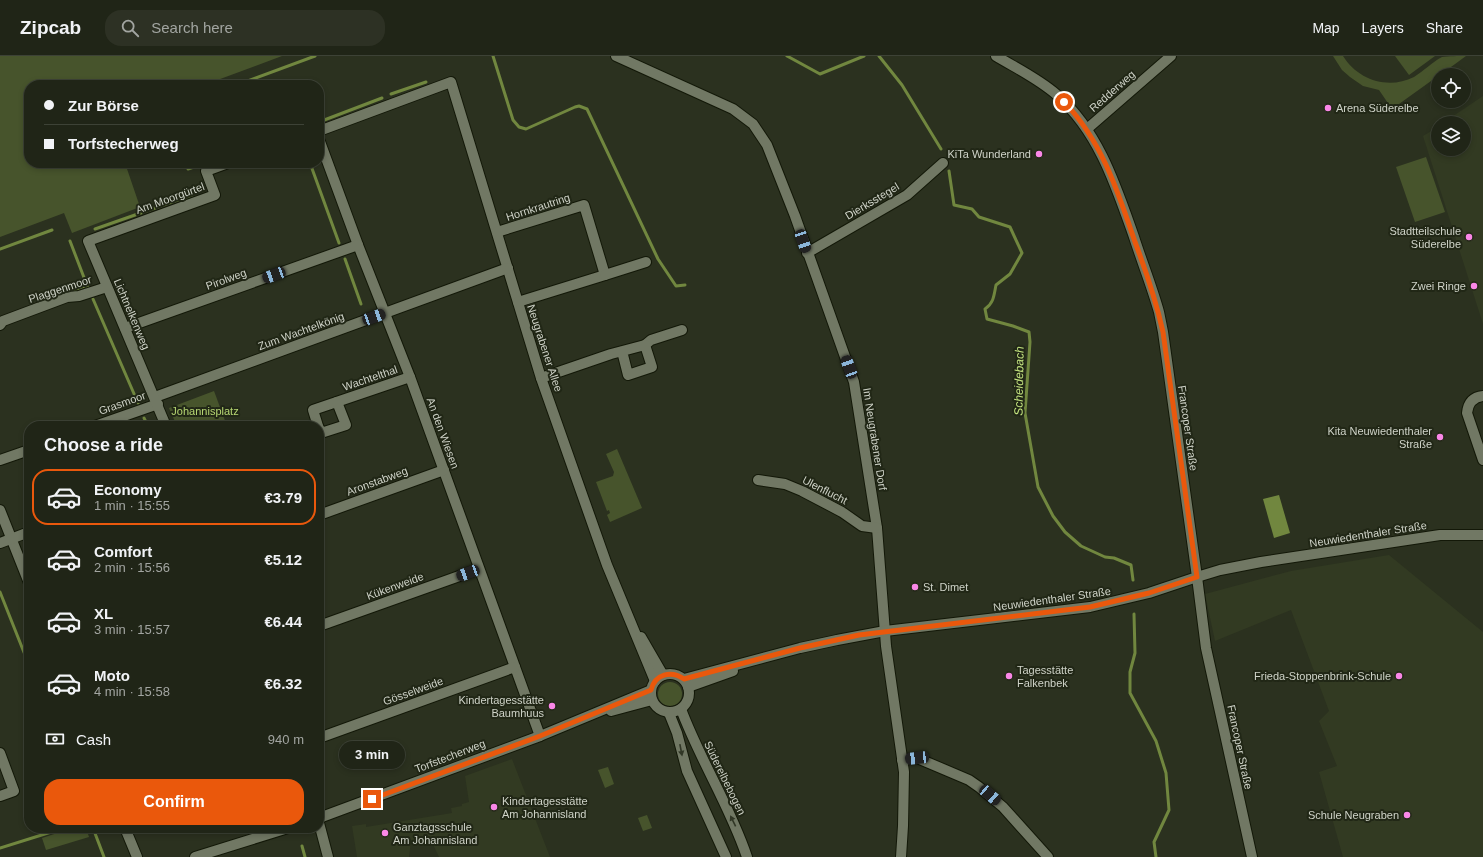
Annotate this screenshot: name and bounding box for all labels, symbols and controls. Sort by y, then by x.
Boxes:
search box [105,10,385,46]
text: Zipcab [20,17,81,38]
icon: search [119,17,141,39]
text: Search here [151,19,233,36]
text: Map [1312,20,1340,36]
text: Layers [1362,20,1404,36]
text: Share [1426,20,1463,36]
street label: Redderweg [1087,68,1137,114]
map controls [1431,68,1471,156]
button: locate [1431,68,1471,108]
route start [1055,93,1073,111]
text: Zur Börse [68,97,139,114]
place label: Arena Süderelbe [1336,102,1419,114]
marker: Arena Süderelbe [1323,103,1333,113]
button: layers [1431,116,1471,156]
text: Torfstecherweg [68,135,179,152]
place label: KiTa Wunderland [947,148,1031,160]
marker: KiTa Wunderland [1034,149,1044,159]
street label: Am Moorgürtel [134,180,206,216]
street label: Dierksstegel [843,180,901,222]
street label: Hornkrautring [504,191,572,223]
place label: Stadtteilschule Süderelbe [1389,225,1461,250]
car [793,228,813,254]
marker: Stadtteilschule Süderelbe [1464,232,1474,242]
car [261,265,287,285]
street label: Pirolweg [204,266,248,292]
street label: Plaggenmoor [27,273,93,305]
street label: Lichtnelkenweg [112,277,152,351]
place label: Zwei Ringe [1411,280,1466,292]
marker: Zwei Ringe [1469,281,1479,291]
street label: Neugrabener Allee [525,303,565,393]
car [361,307,387,327]
street label: Zum Wachtelkönig [256,310,346,352]
water label: Scheidebach [1011,346,1027,416]
car [839,354,859,380]
street label: Wachtelthal [341,363,399,393]
street label: Francoper Straße [1176,384,1200,472]
street label: Im Neugrabener Dorf [861,387,889,492]
street label: Grasmoor [97,389,147,417]
street label: An den Wiesen [425,396,461,470]
park label: Johannisplatz [171,405,239,417]
place label: Kita Neuwiedenthaler Straße [1327,425,1432,450]
marker: Kita Neuwiedenthaler Straße [1435,432,1445,442]
text: Choose a ride [44,435,163,455]
street label: Aronstabweg [345,464,409,498]
street label: Ulenflucht [800,474,850,506]
icon: car [46,479,82,515]
text: Economy [94,481,162,498]
text: €3.79 [264,489,302,506]
text: 1 min · 15:55 [94,498,170,513]
street label: Neuwiedenthaler Straße [1308,519,1428,549]
icon: car [46,541,82,577]
text: Comfort [94,543,152,560]
text: €5.12 [264,551,302,568]
text: 2 min · 15:56 [94,560,170,575]
car [455,563,481,583]
street label: Kükenweide [365,570,425,602]
place label: St. Dimet [923,581,968,593]
marker: St. Dimet [910,582,920,592]
street label: Neuwiedenthaler Straße [992,585,1112,613]
icon: car [46,603,82,639]
text: XL [94,605,113,622]
text: €6.44 [264,613,302,630]
text: 3 min · 15:57 [94,622,170,637]
place label: Tagesstätte Falkenbek [1017,664,1073,689]
icon: car [46,665,82,701]
text: Moto [94,667,130,684]
place label: Frieda-Stoppenbrink-Schule [1254,670,1391,682]
marker: Tagesstätte Falkenbek [1004,671,1014,681]
marker: Frieda-Stoppenbrink-Schule [1394,671,1404,681]
text: €6.32 [264,675,302,692]
street label: Gösselweide [381,675,445,707]
text: 4 min · 15:58 [94,684,170,699]
place label: Kindertagesstätte Baumhuus [458,694,544,719]
marker: Kindertagesstätte Baumhuus [547,701,557,711]
street label: Francoper Straße [1225,704,1255,790]
icon: cash [44,728,66,750]
text: Cash [76,731,111,748]
text: 940 m [268,732,304,747]
street label: Torfstecherweg [413,737,487,775]
street label: Süderelbebogen [702,739,748,817]
callout: 3 min [339,741,405,769]
one-way arrow [678,744,684,756]
text: 3 min [355,747,389,762]
car [904,751,930,765]
button: Confirm [44,779,304,825]
car [977,783,1003,807]
route end [363,790,381,808]
place label: Kindertagesstätte Am Johannisland [502,795,588,820]
marker: Kindertagesstätte Am Johannisland [489,802,499,812]
place label: Schule Neugraben [1308,809,1399,821]
marker: Schule Neugraben [1402,810,1412,820]
one-way arrow [730,815,736,827]
place label: Ganztagsschule Am Johannisland [393,821,477,846]
marker: Ganztagsschule Am Johannisland [380,828,390,838]

